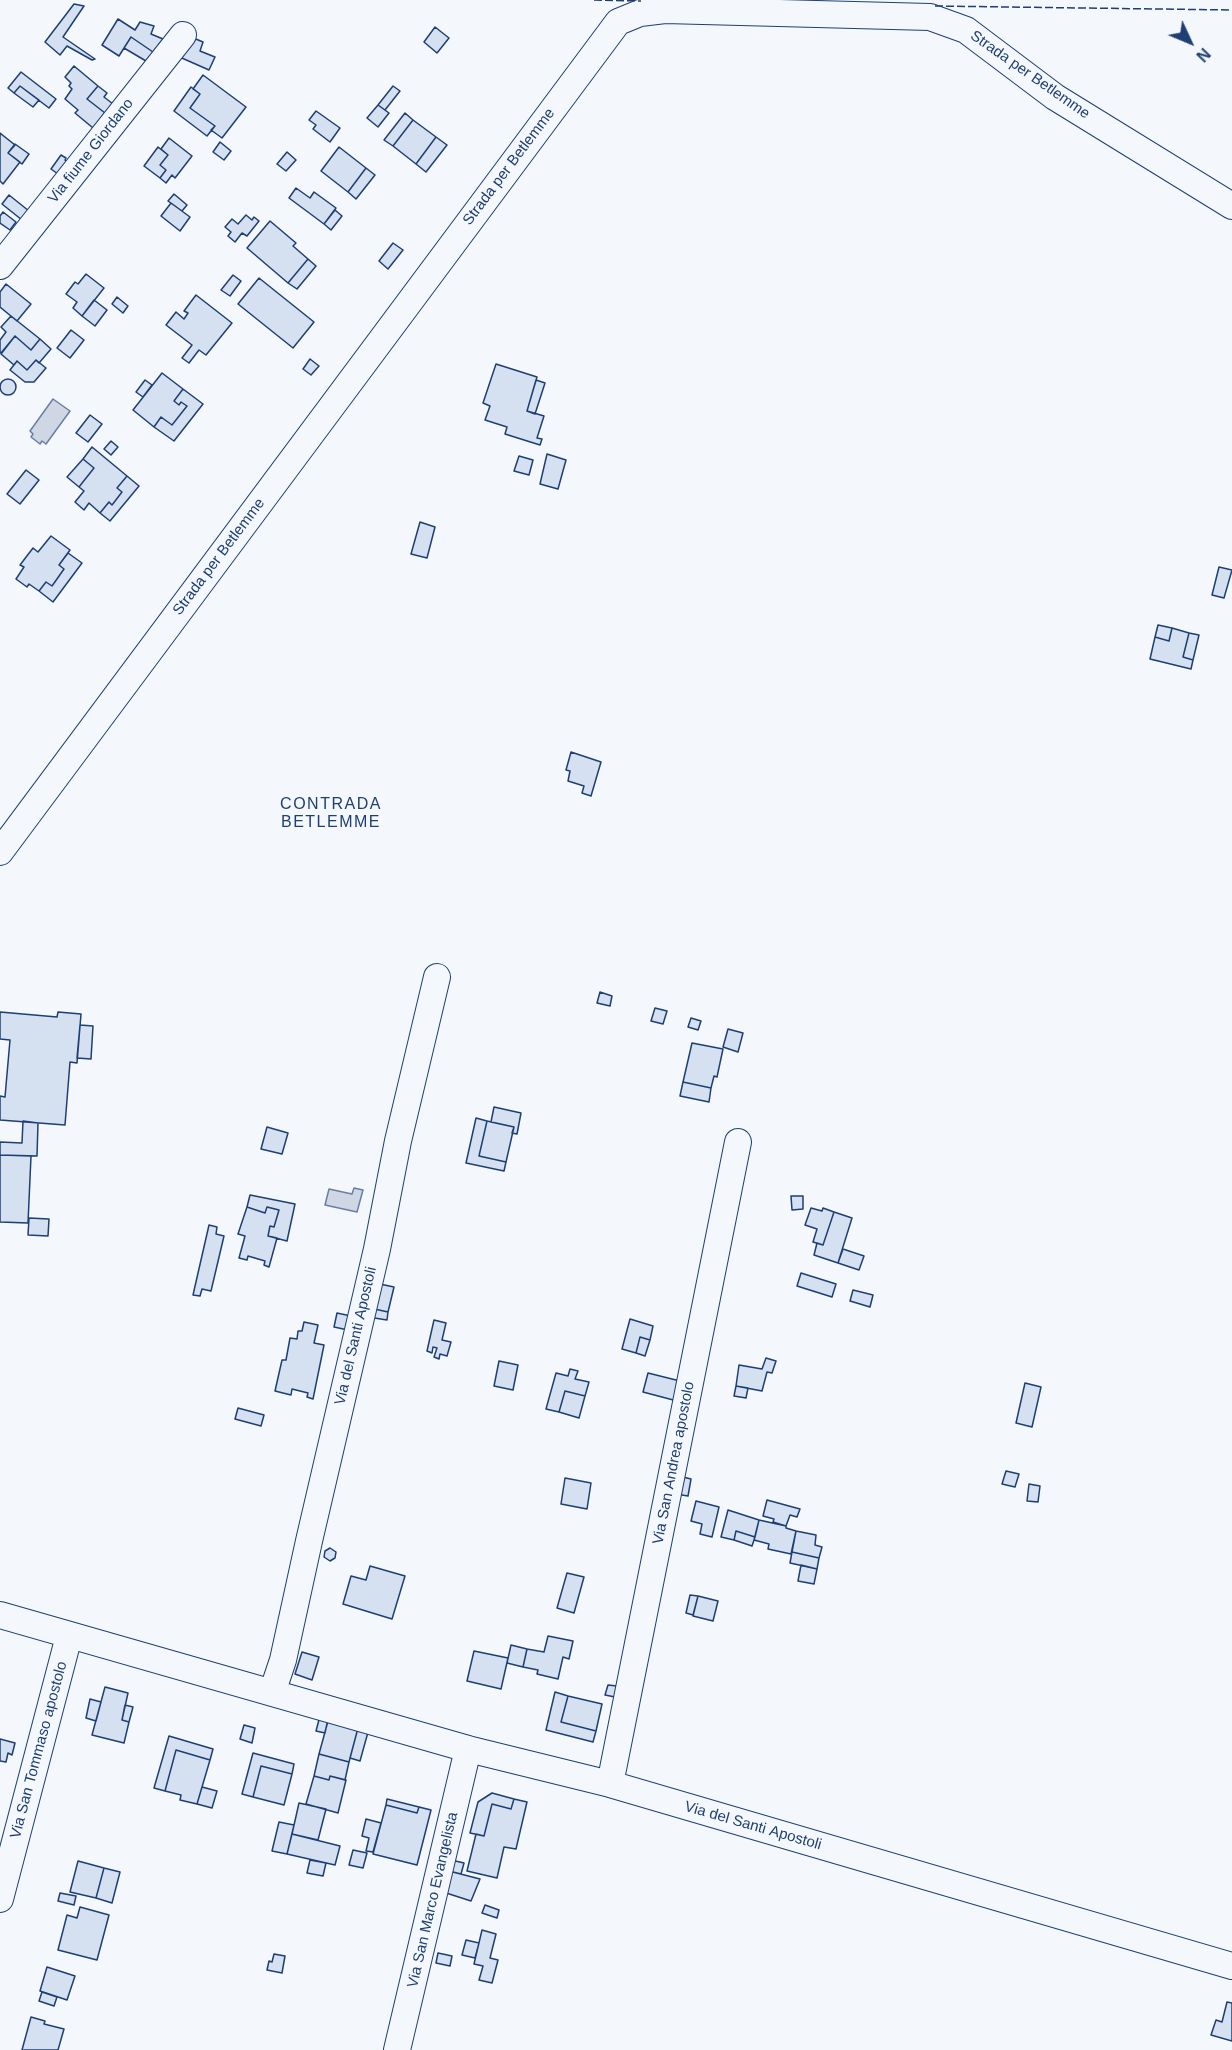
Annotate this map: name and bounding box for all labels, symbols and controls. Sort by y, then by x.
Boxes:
north arrow [1160,12,1220,72]
street label: Strada per Betlemme [967,27,1093,123]
text: N [1193,45,1213,65]
street label: Via fiume Giordano [44,95,138,207]
street label: Strada per Betlemme [459,105,559,229]
street label: Strada per Betlemme [169,495,269,619]
district label: CONTRADA BETLEMME [280,795,382,833]
street label: Via del Santi Apostoli [331,1265,381,1407]
street label: Via San Andrea apostolo [649,1380,699,1546]
street label: Via San Tommaso apostolo [7,1660,71,1840]
street label: Via del Santi Apostoli [683,1798,823,1854]
street label: Via San Marco Evangelista [404,1810,462,1990]

